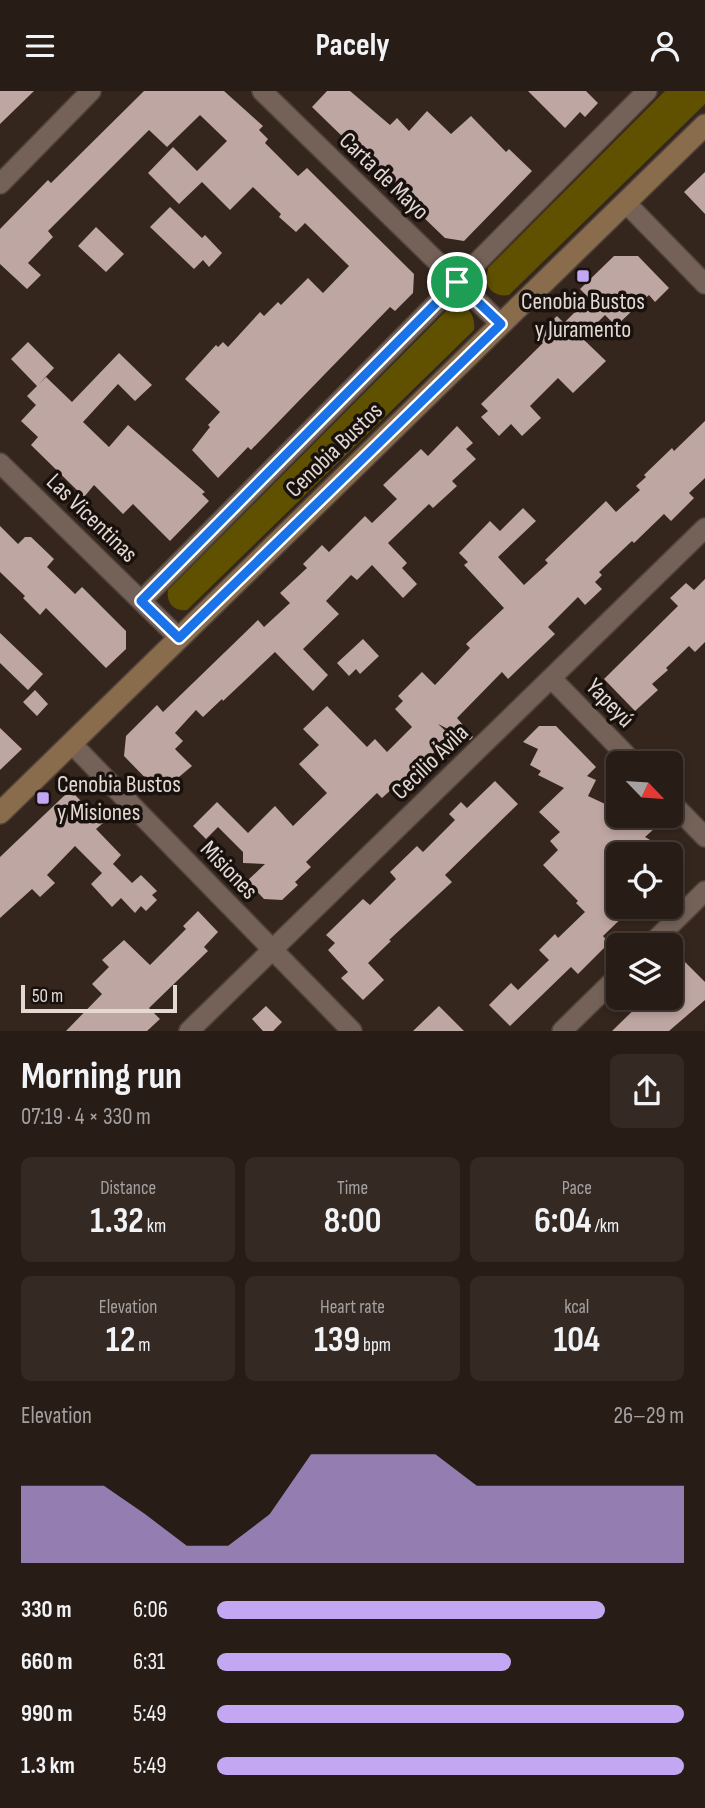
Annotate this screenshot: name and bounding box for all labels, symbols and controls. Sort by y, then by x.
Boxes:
text: Pacely [315,26,390,65]
icon: menu [21,27,59,65]
icon: person [646,27,684,65]
street label: Carta de Mayo [333,126,435,226]
pin [427,252,487,312]
icon: arrive [438,263,476,301]
marker: Cenobia Bustos y Juramento [575,268,591,284]
place label: Cenobia Bustos y Juramento [521,287,645,344]
street label: Cenobia Bustos [279,397,389,503]
street label: Las Vicentinas [40,468,144,568]
street label: Yapeyú [580,672,640,734]
street label: Cecilio Ávila [385,718,475,806]
north arrow [606,751,682,828]
map controls [606,751,683,1010]
place label: Cenobia Bustos y Misiones [57,770,181,827]
marker: Cenobia Bustos y Misiones [35,790,51,806]
street label: Misiones [194,835,264,905]
button: locate [606,842,683,919]
button: layers [606,933,683,1010]
scale bar [21,982,177,1014]
text: 50 m [32,985,63,1008]
text: Morning run [21,1054,182,1099]
button: share [610,1054,684,1128]
text: 07:19 · 4 × 330 m [21,1103,151,1131]
text: Distance [100,1177,156,1200]
text: Time [337,1177,368,1200]
text: Pace [562,1177,592,1200]
text: 1.32 [90,1200,144,1243]
text: 8:00 [324,1200,381,1243]
text: 6:04 [534,1200,592,1243]
text: km [144,1215,166,1238]
text: /km [592,1215,619,1238]
text: Elevation [99,1296,157,1319]
text: Heart rate [320,1296,385,1319]
text: kcal [564,1296,589,1319]
text: 12 [106,1319,135,1362]
text: 139 [314,1319,360,1362]
text: 104 [554,1319,600,1362]
text: m [135,1334,151,1357]
text: bpm [360,1334,391,1357]
text: Elevation [21,1402,92,1430]
text: 26–29 m [614,1402,684,1430]
text: 330 m [21,1596,71,1624]
text: 6:06 [133,1596,168,1624]
text: 660 m [21,1648,72,1676]
text: 6:31 [133,1648,165,1676]
text: 990 m [21,1700,73,1728]
text: 5:49 [133,1700,166,1728]
text: 1.3 km [21,1752,75,1780]
text: 5:49 [133,1752,166,1780]

